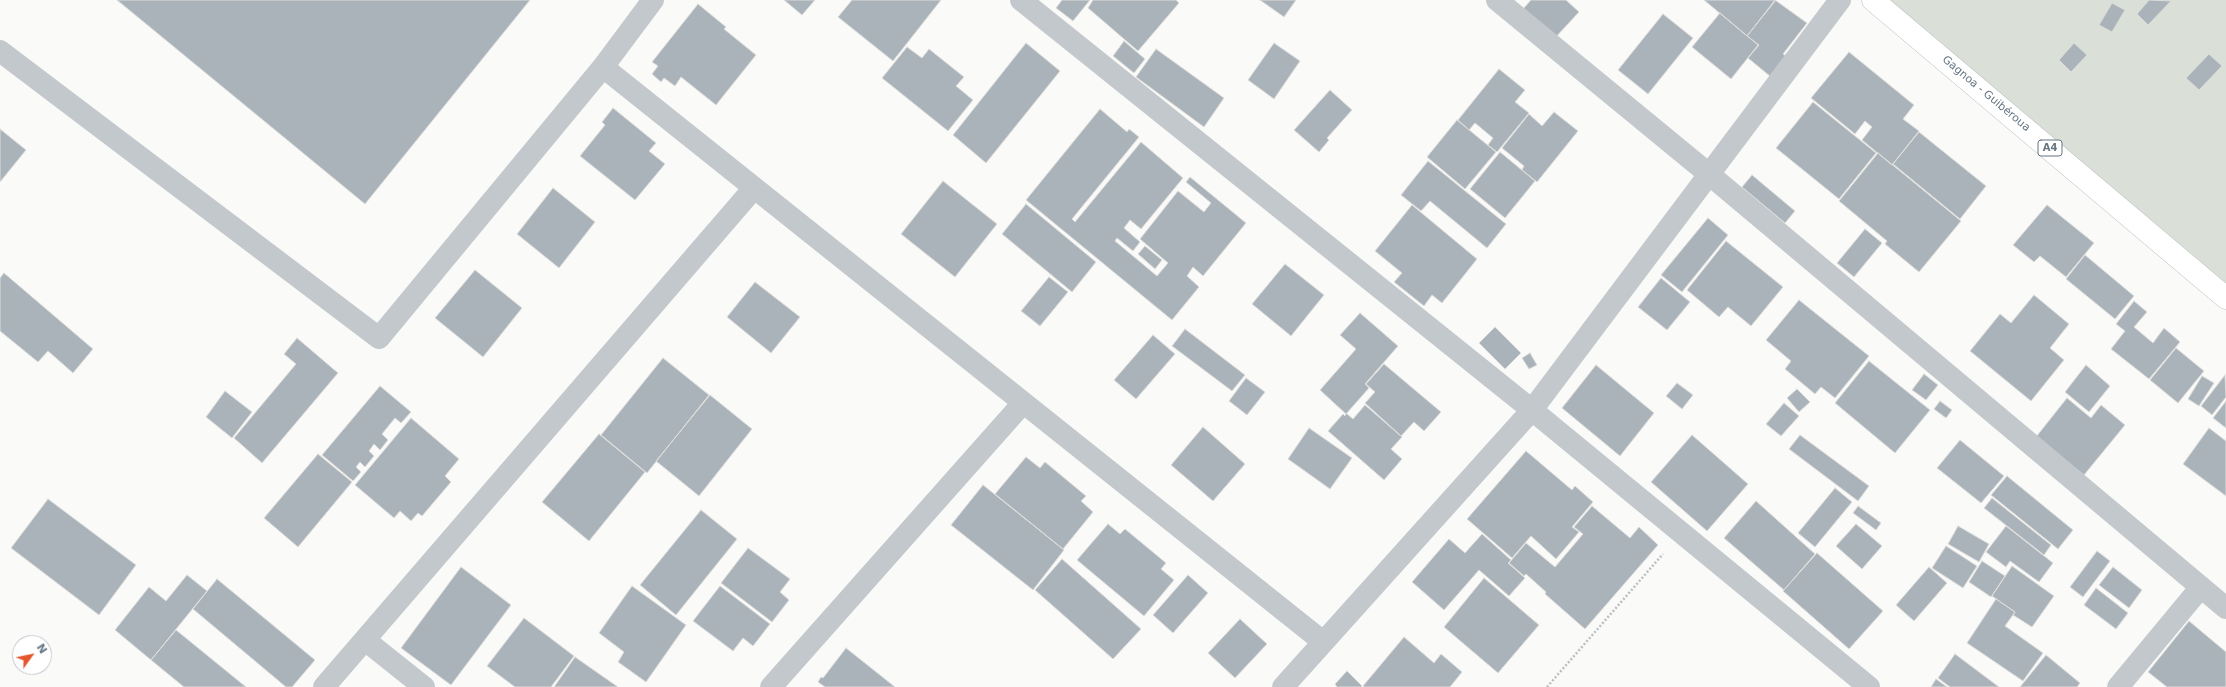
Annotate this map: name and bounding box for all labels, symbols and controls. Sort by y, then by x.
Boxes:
street label: Gagnoa - Guibéroua [1939,53,2033,135]
road number: A4 [2038,140,2062,156]
north arrow [12,635,52,675]
text: N [34,641,50,656]

